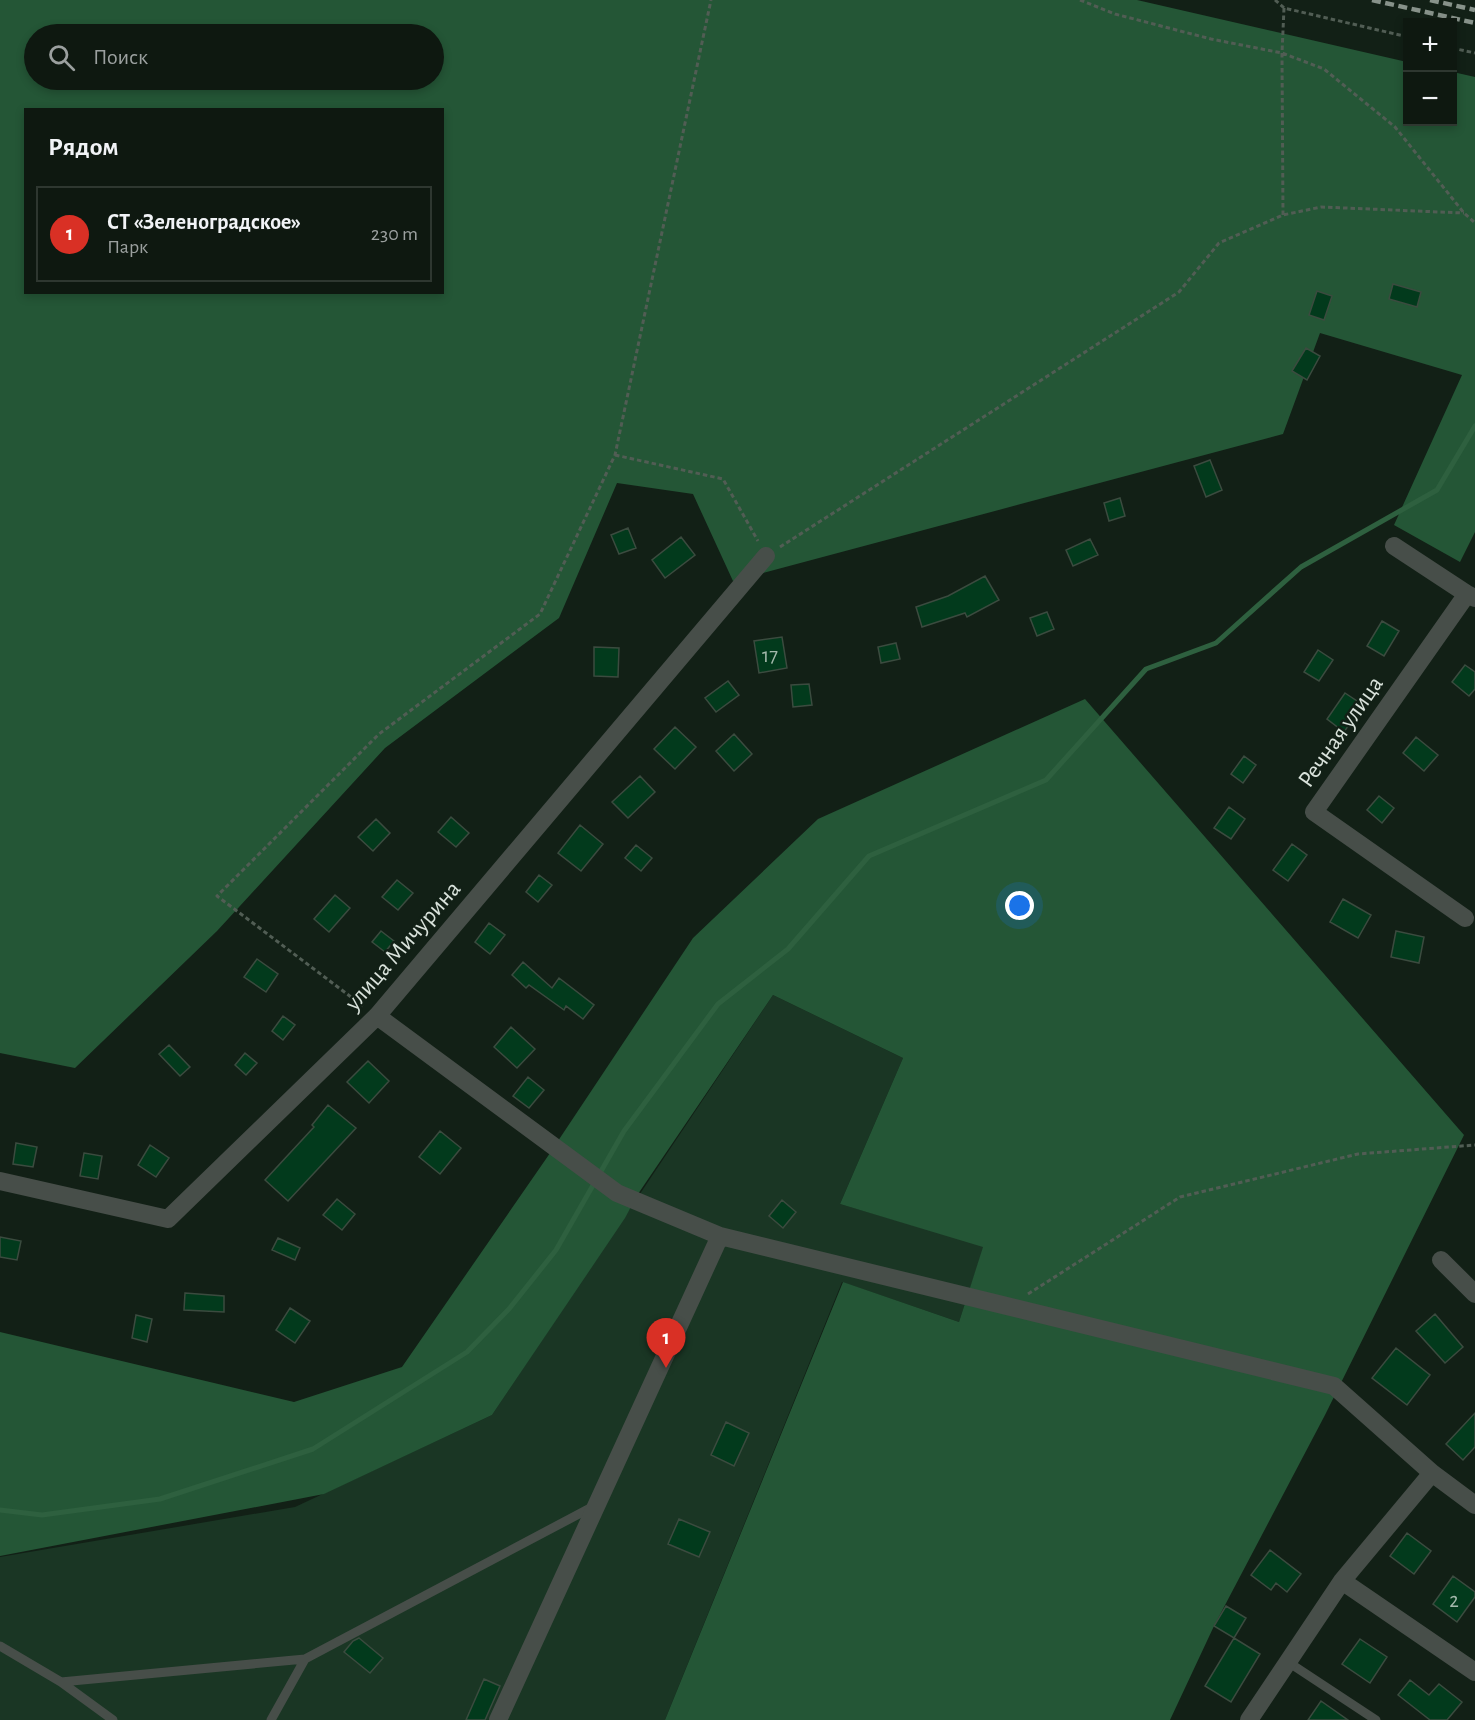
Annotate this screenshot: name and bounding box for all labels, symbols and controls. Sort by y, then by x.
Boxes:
map controls [1403,18,1457,126]
button: + [1403,18,1457,72]
search box [24,24,444,90]
icon: search [45,41,78,74]
text: Поиск [93,46,148,68]
button: − [1403,72,1457,126]
text: Рядом [48,134,119,160]
text: СТ «Зеленоградское» [107,211,301,233]
text: 1 [66,224,73,244]
text: 230 m [371,224,418,244]
text: Парк [107,237,148,257]
house number: 17 [762,645,778,666]
street label: Речная улица [1294,672,1388,792]
street label: улица Мичурина [340,877,465,1016]
your location [1005,891,1034,920]
pin: 1 [646,1318,686,1368]
house number: 2 [1449,1590,1459,1611]

